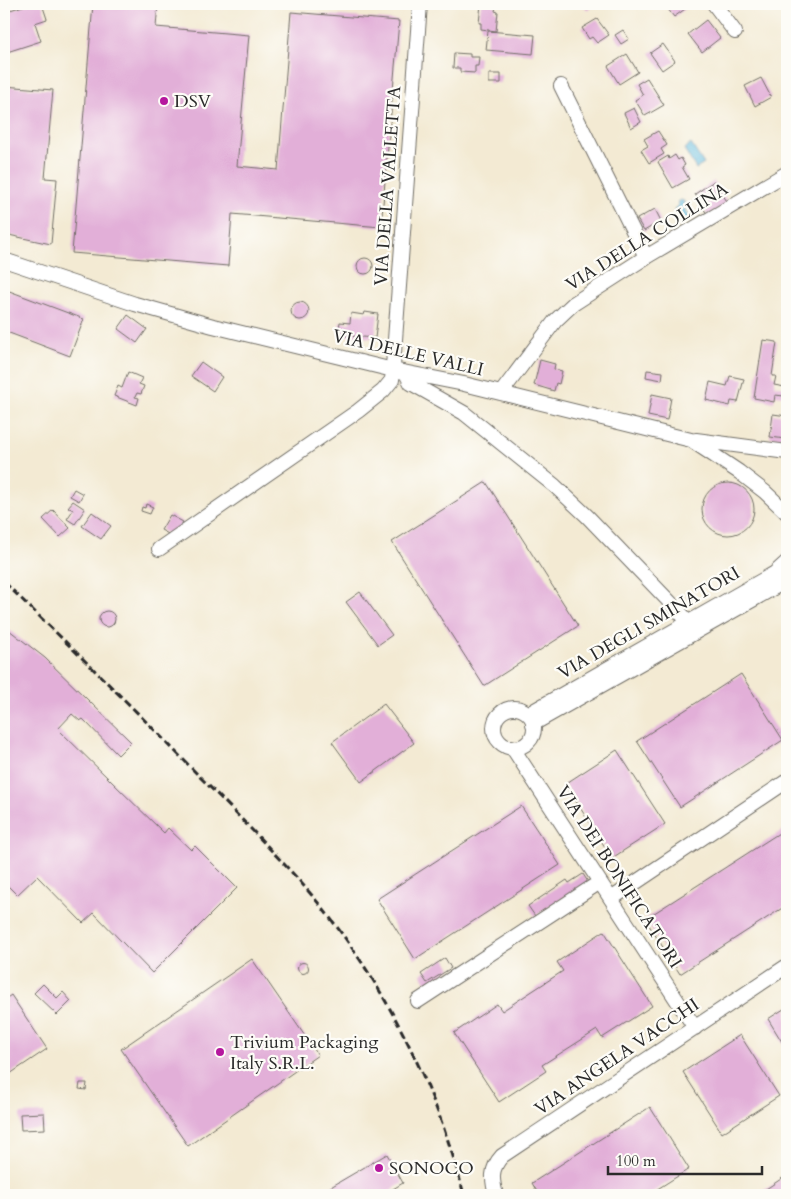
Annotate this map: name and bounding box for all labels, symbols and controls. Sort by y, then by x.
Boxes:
street label: VIA DELLA VALLETTA [369,85,407,287]
place label: DSV [174,89,212,114]
marker: DSV [158,95,170,107]
street label: VIA DELLA COLLINA [561,177,733,297]
street label: VIA DELLE VALLI [330,323,486,383]
street label: VIA DEGLI SMINATORI [553,561,745,685]
street label: VIA DEI BONIFICATORI [550,781,688,973]
street label: VIA ANGELA VACCHI [530,992,704,1122]
place label: Trivium Packaging Italy S.R.L. [230,1030,379,1076]
marker: Trivium Packaging Italy S.R.L. [214,1046,226,1058]
scale bar [608,1144,762,1176]
text: 100 m [616,1151,656,1171]
place label: SONOCO [389,1156,474,1181]
marker: SONOCO [373,1162,385,1174]

